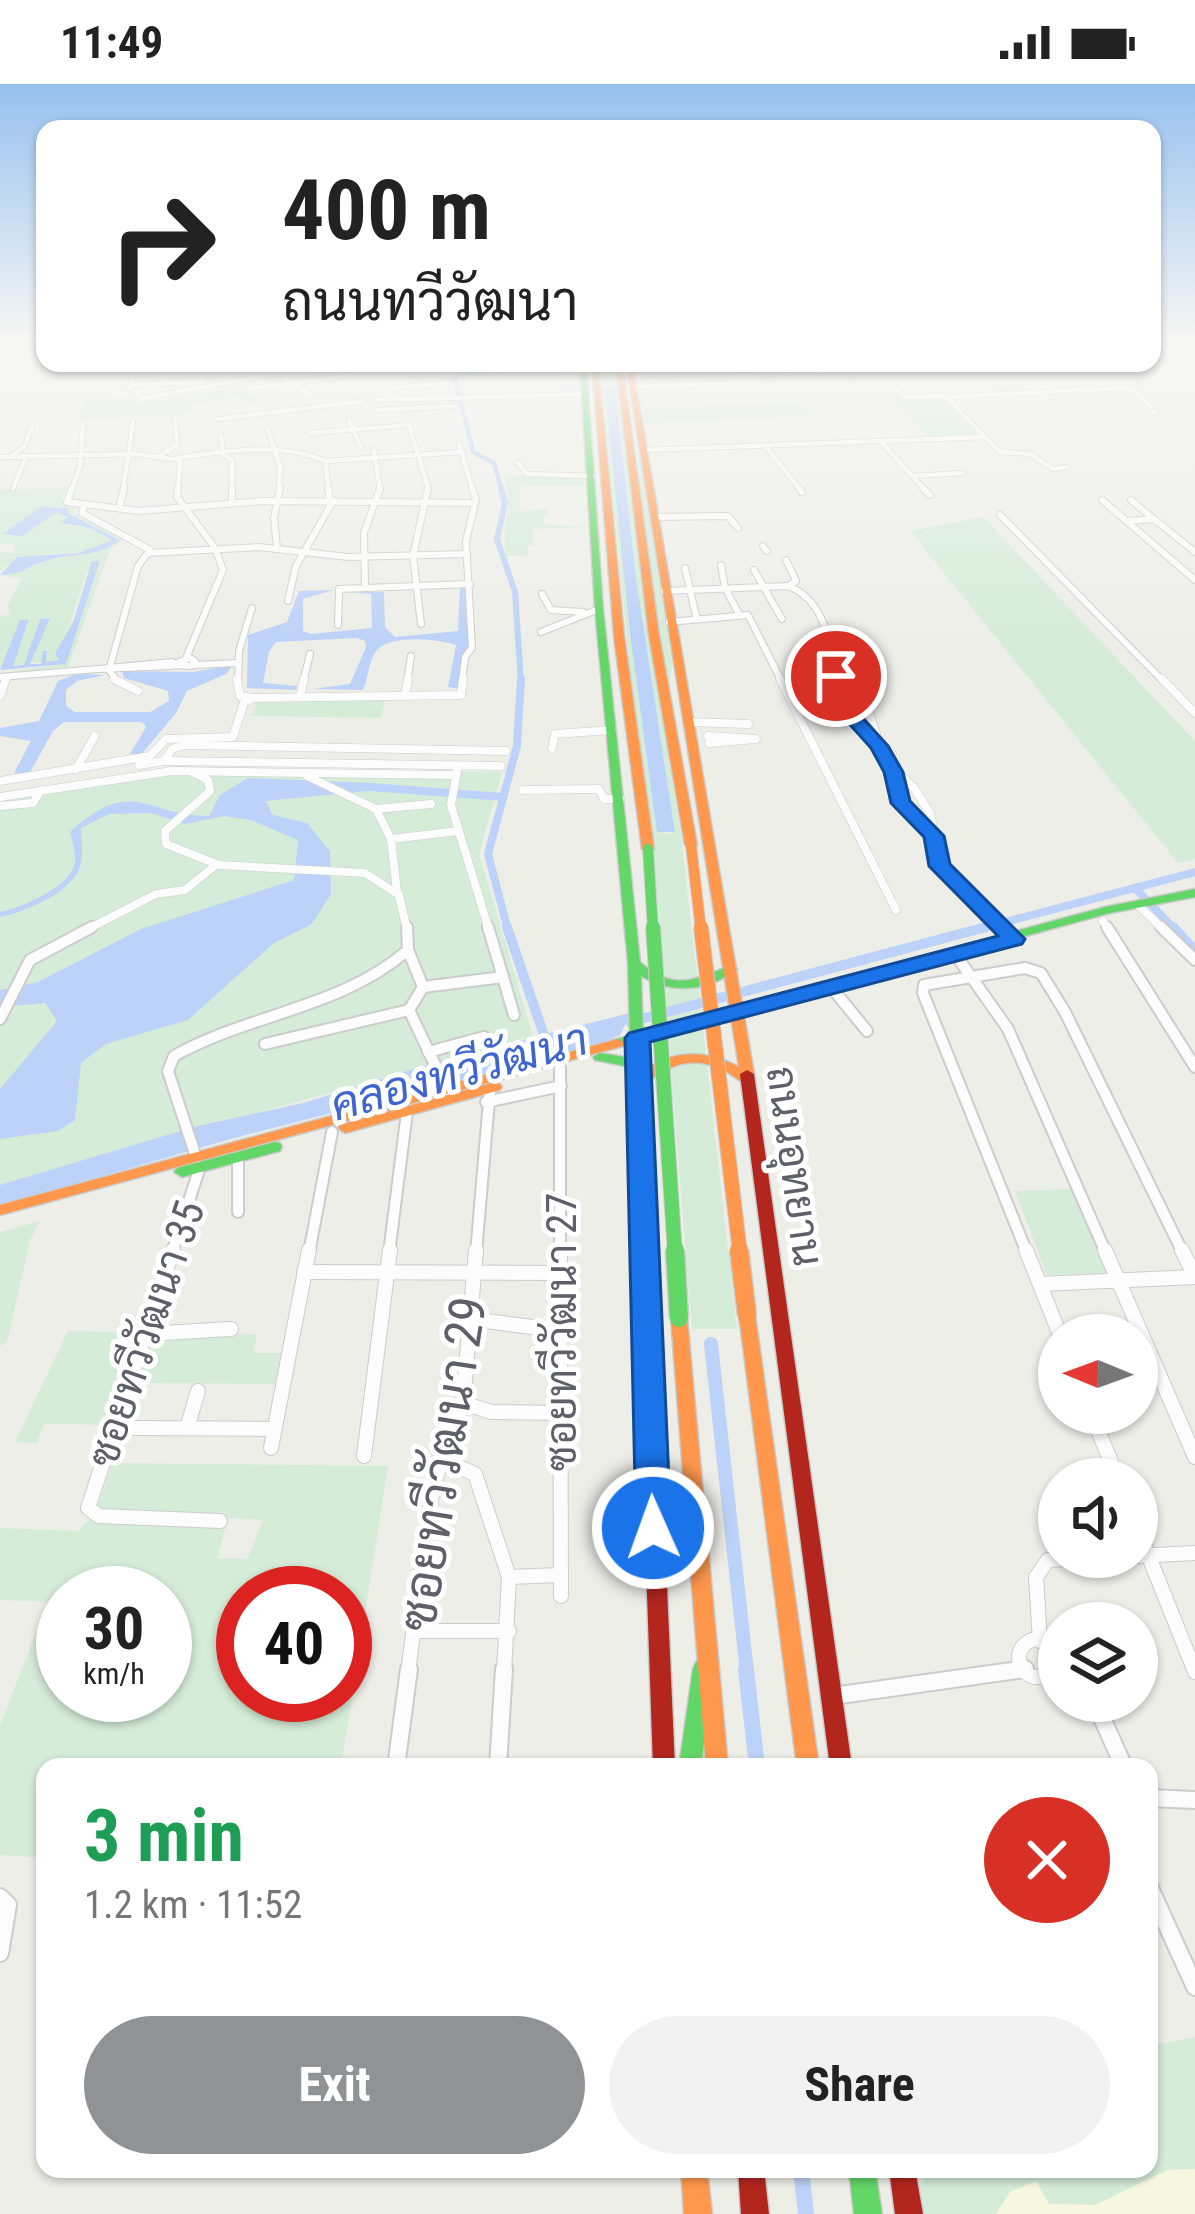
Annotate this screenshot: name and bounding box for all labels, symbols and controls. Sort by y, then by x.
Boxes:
text: 11:49 [60,16,163,69]
text: 400 m [282,161,491,260]
icon: right [84,168,240,324]
text: ถนนทวีวัฒนา [282,270,578,333]
pin [785,625,887,727]
icon: arrive [803,643,869,709]
water label: คลองทวีวัฒนา [324,1010,593,1132]
street label: ถนนอุทยาน [752,1063,833,1270]
street label: ซอยทวีวัฒนา 27 [535,1193,586,1471]
street label: ซอยทวีวัฒนา 35 [76,1194,214,1474]
street label: ซอยทวีวัฒนา 29 [385,1292,499,1635]
north arrow [1038,1314,1158,1434]
map controls [1038,1314,1158,1722]
button: sound [1038,1458,1158,1578]
position arrow [590,1465,716,1591]
speed limit sign: 40 [216,1566,372,1722]
text: 30 [84,1593,144,1664]
button: layers [1038,1602,1158,1722]
text: km/h [83,1656,145,1691]
text: 3 min [84,1794,244,1879]
button: close [984,1797,1110,1923]
text: 1.2 km · 11:52 [84,1882,302,1928]
button: Exit [84,2016,585,2154]
button: Share [609,2016,1110,2154]

